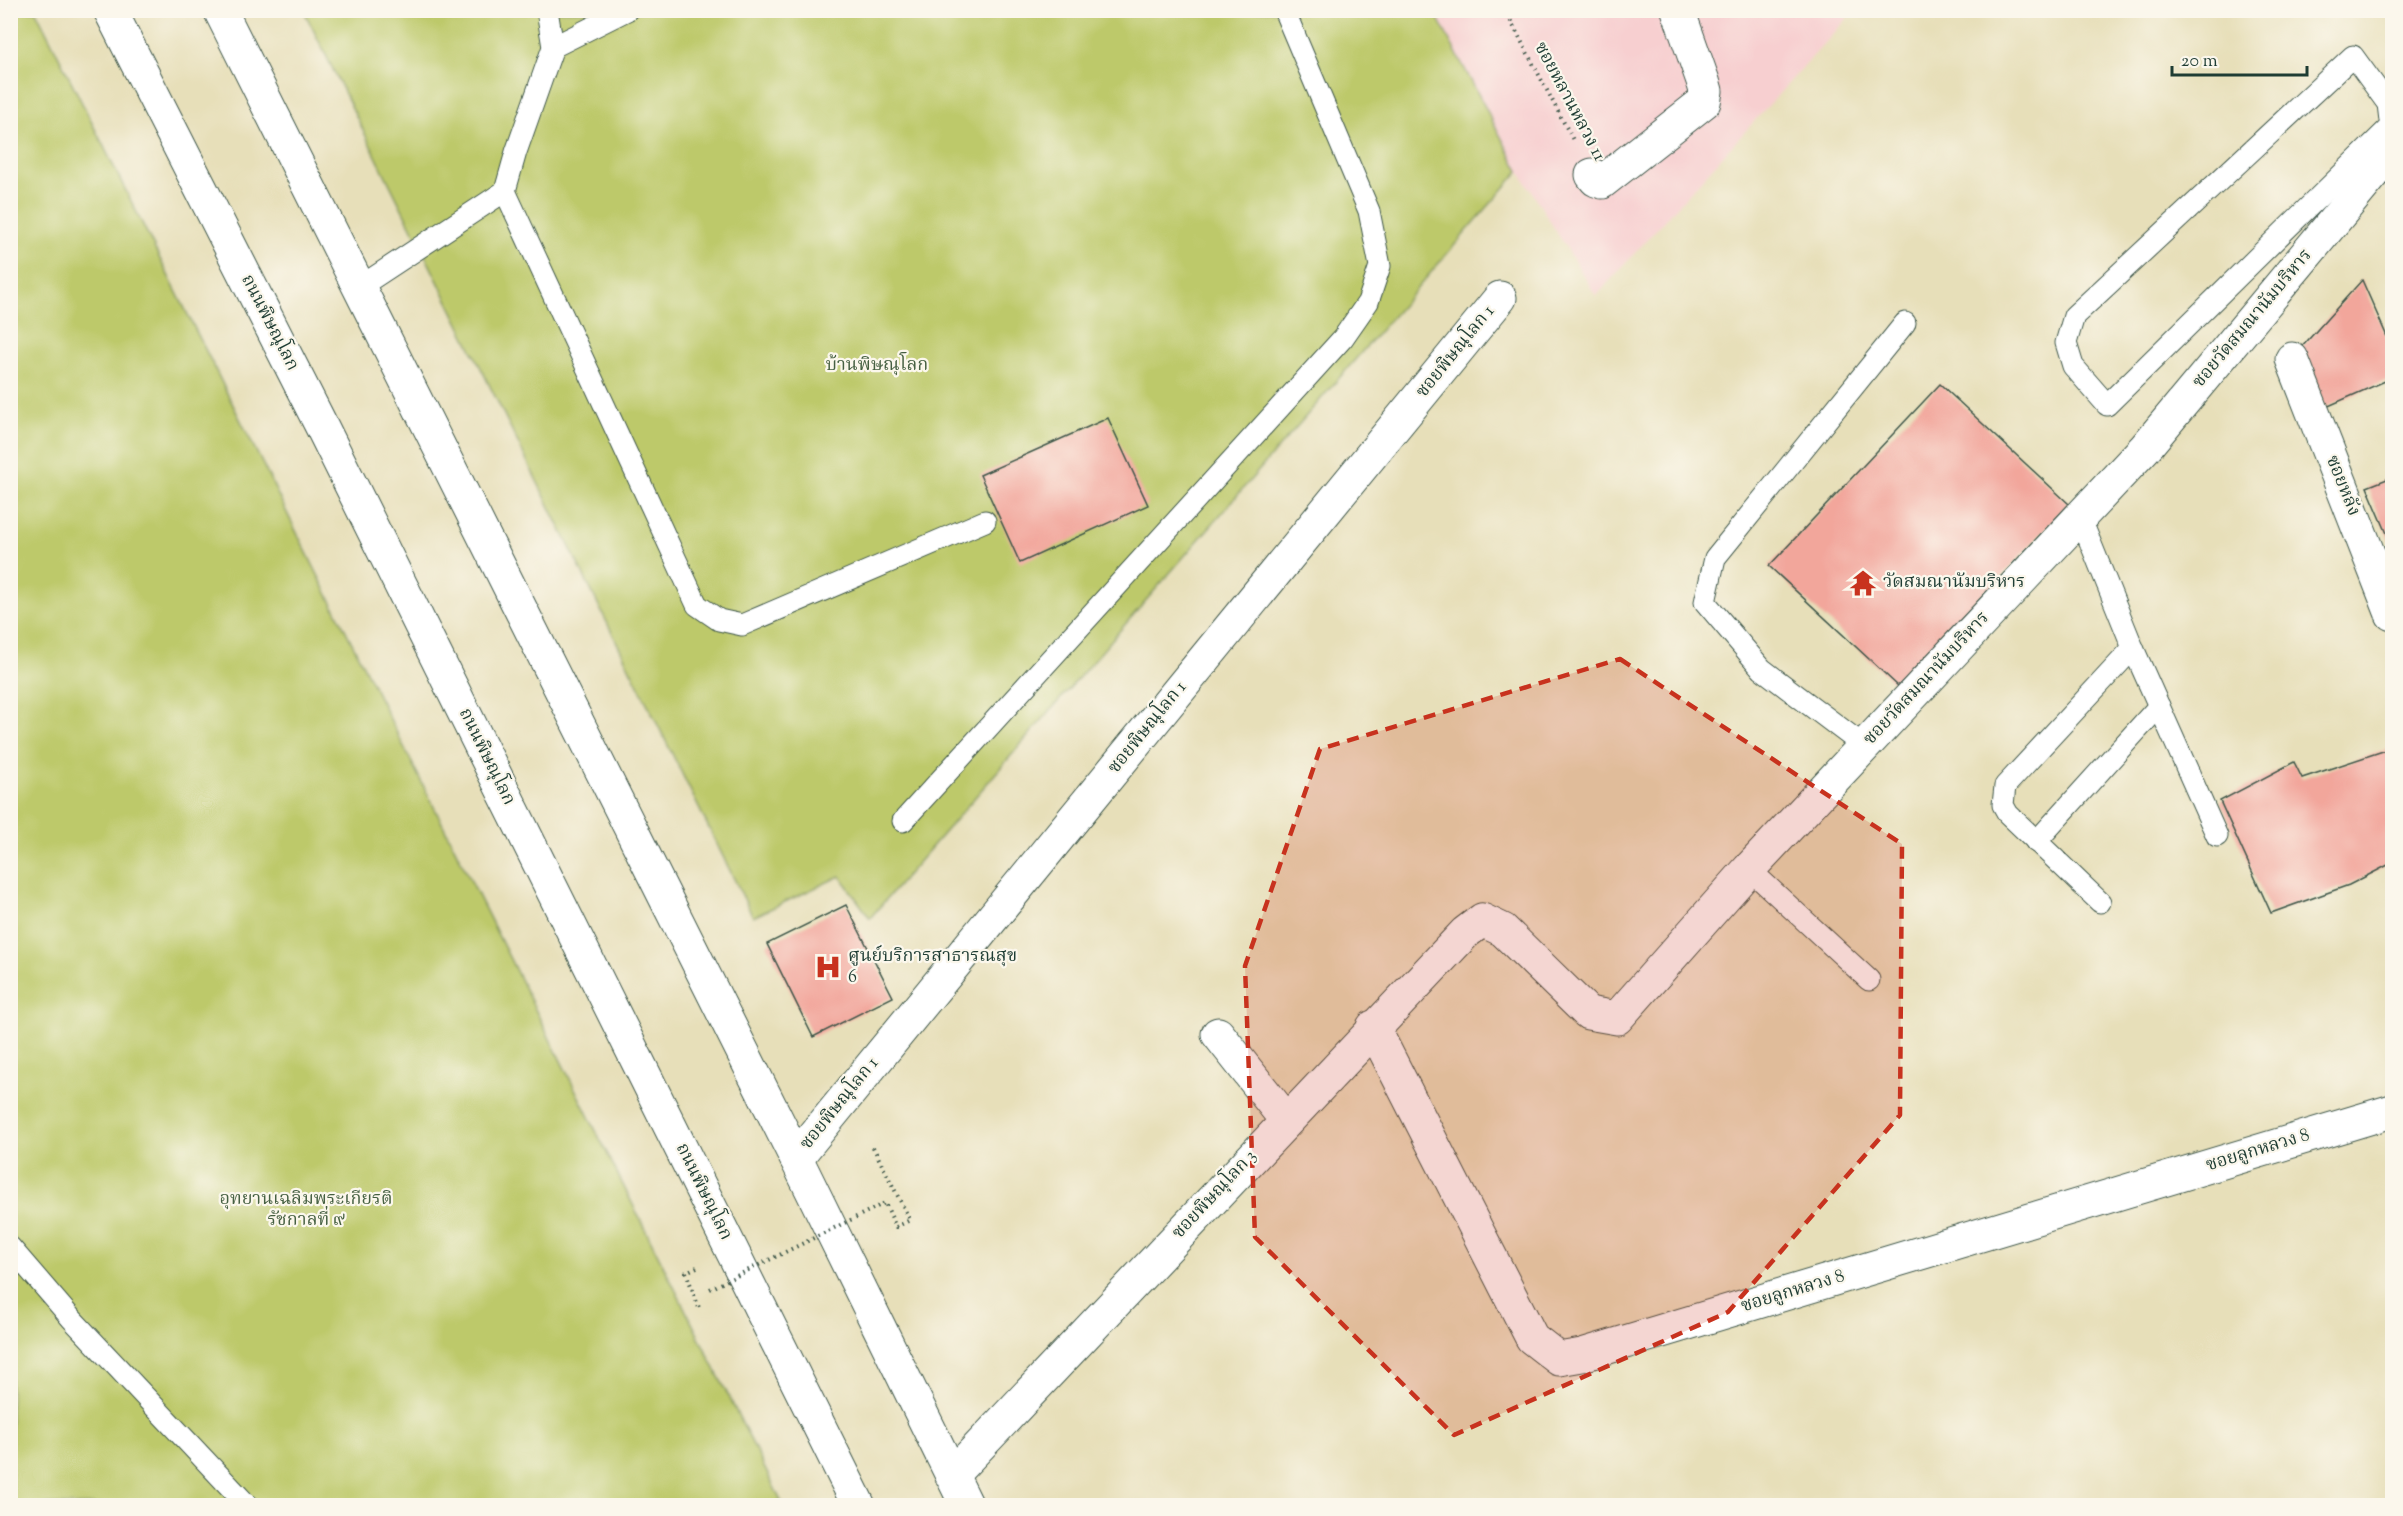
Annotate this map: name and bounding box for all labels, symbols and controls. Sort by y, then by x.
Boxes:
street label: ซอยหลานหลวง 11 [1527,38,1611,166]
scale bar [2172,39,2307,77]
text: 20 m [2181,49,2218,75]
street label: ซอยวัดสมณานัมบริหาร [2187,244,2319,394]
street label: ถนนพิษณุโลก [234,269,306,376]
street label: ซอยพิษณุโลก 1 [1409,299,1502,404]
park label: บ้านพิษณุโลก [826,351,928,379]
street label: ซอยหลัง [2318,452,2366,520]
temple icon: วัดสมณานัมบริหาร [1848,568,1878,598]
place label: วัดสมณานัมบริหาร [1883,570,2025,596]
street label: ซอยวัดสมณานัมบริหาร [1858,606,1996,752]
street label: ซอยพิษณุโลก 1 [1101,675,1194,780]
street label: ถนนพิษณุโลก [451,703,523,810]
place label: ศูนย์บริการสาธารณสุข 6 [848,944,1017,991]
hospital icon: ศูนย์บริการสาธารณสุข 6 [813,952,843,982]
street label: ซอยพิษณุโลก 1 [793,1051,886,1156]
street label: ซอยลูกหลวง 8 [2203,1123,2313,1179]
street label: ถนนพิษณุโลก [668,1138,740,1245]
street label: ซอยพิษณุโลก 3 [1165,1143,1263,1245]
park label: อุทยานเฉลิมพระเกียรติ รัชกาลที่ ๙ [219,1187,393,1234]
street label: ซอยลูกหลวง 8 [1738,1264,1848,1320]

